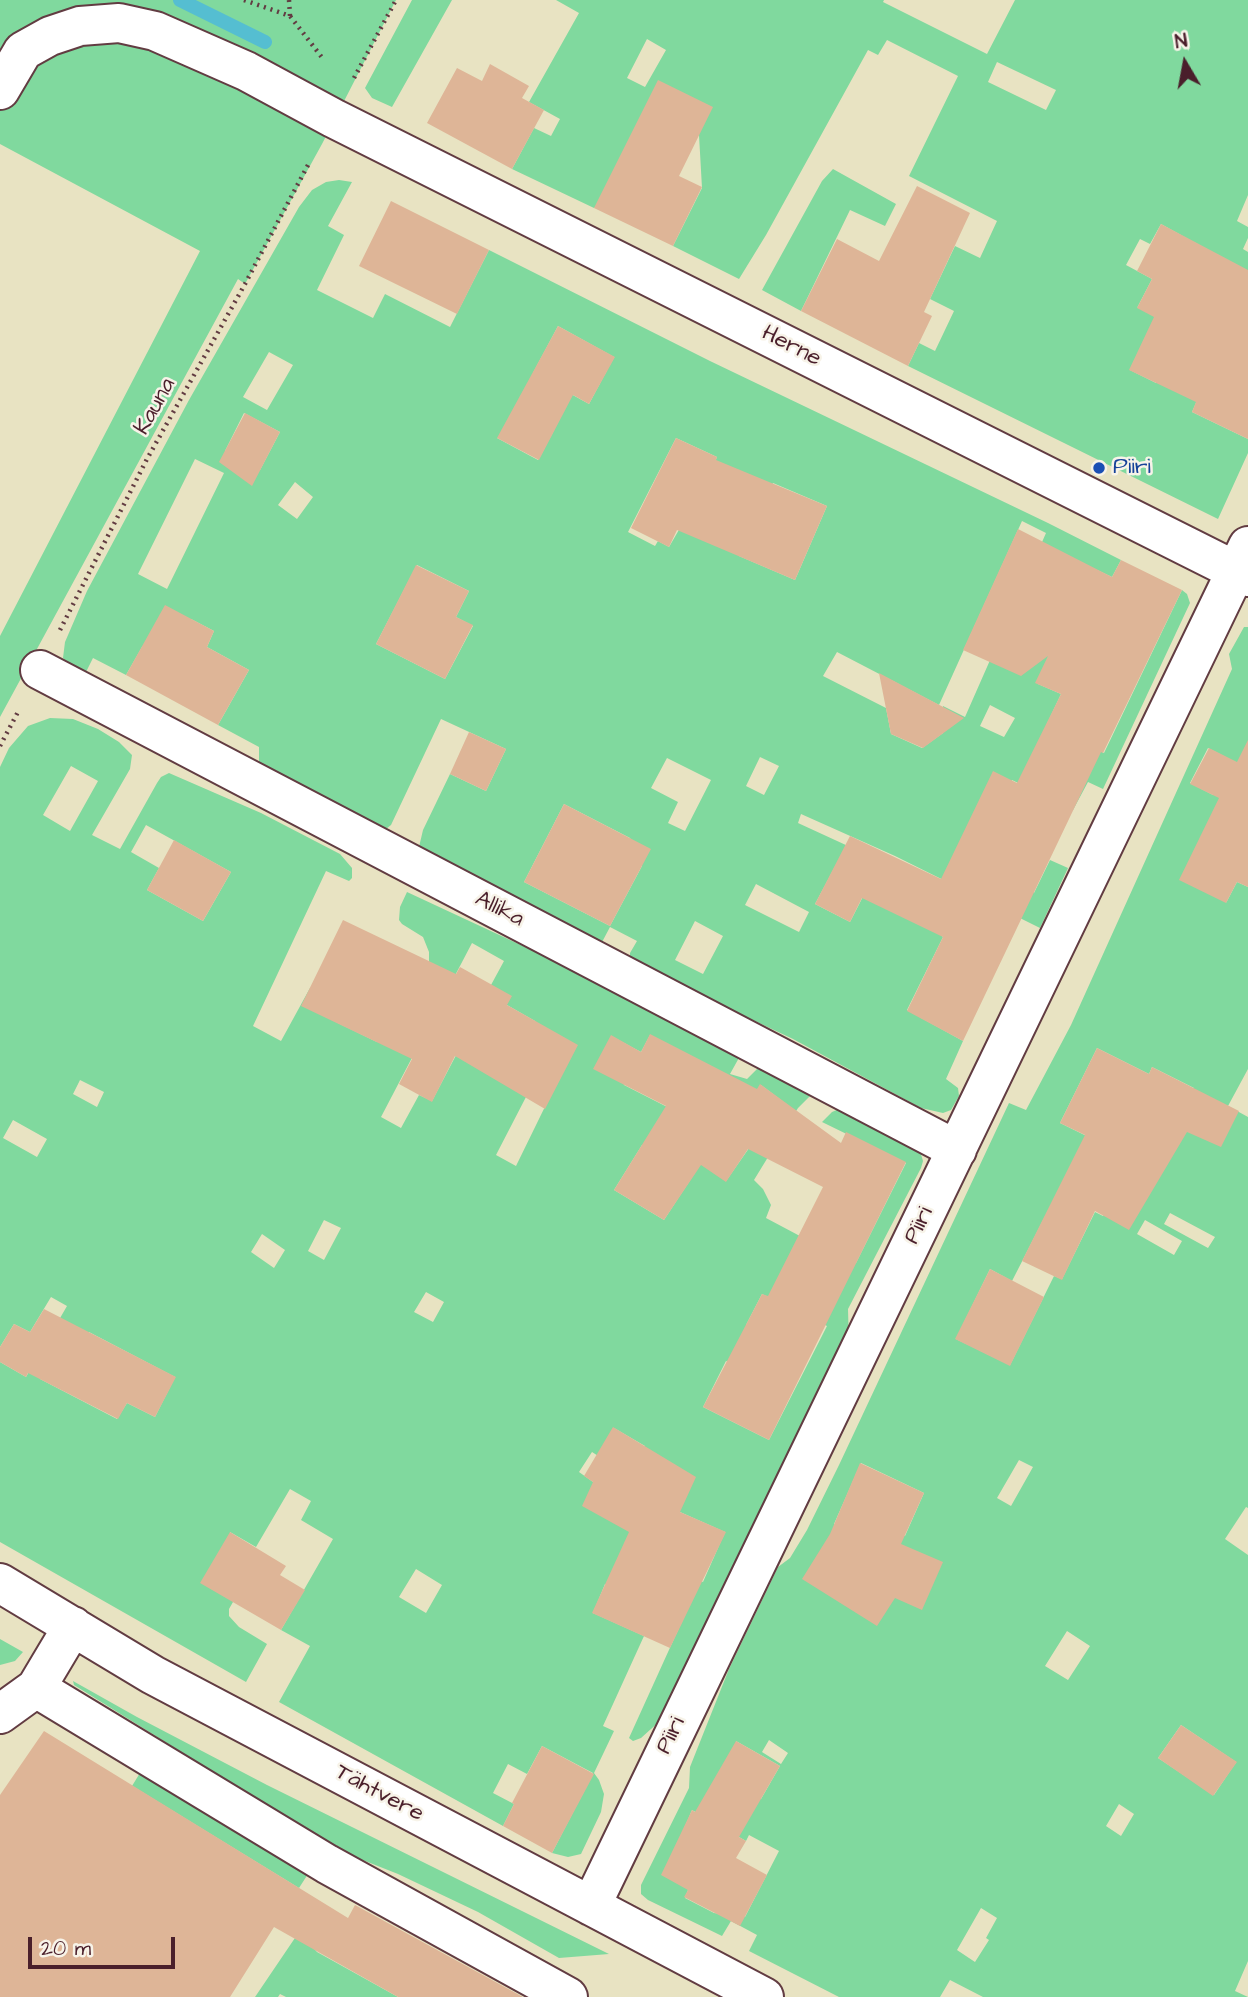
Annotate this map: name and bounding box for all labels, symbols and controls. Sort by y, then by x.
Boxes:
text: N [1173,27,1189,56]
north arrow [1150,28,1220,98]
street label: Herne [757,320,825,374]
street label: Kauna [129,374,183,440]
place label: Piiri [1113,454,1151,482]
marker: Piiri [1091,460,1107,476]
street label: Allika [470,886,528,934]
street label: Piiri [899,1203,941,1249]
street label: Piiri [651,1713,693,1759]
street label: Tähtvere [330,1759,428,1829]
scale bar [32,1924,178,1968]
text: 20 m [41,1934,91,1963]

